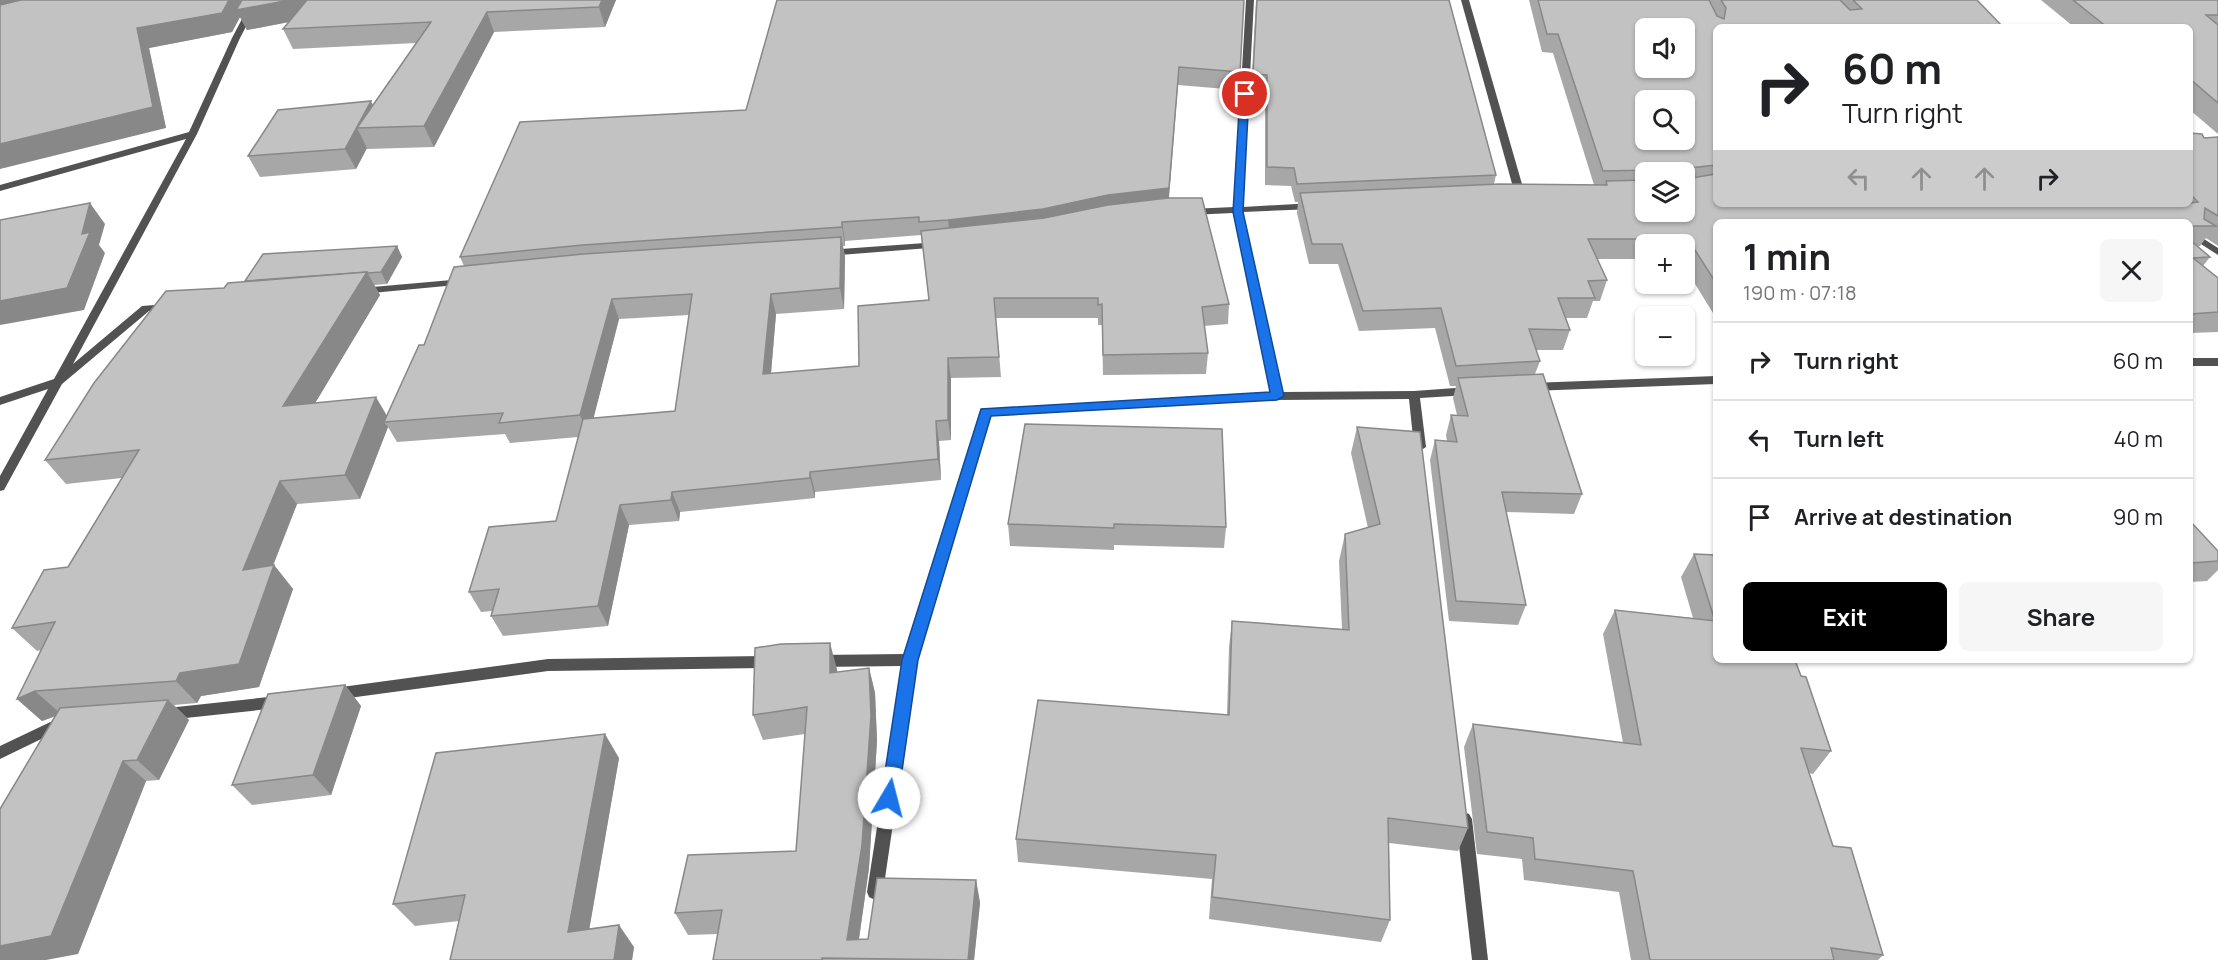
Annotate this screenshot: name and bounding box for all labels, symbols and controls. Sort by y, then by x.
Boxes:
map controls [1635,18,1695,366]
button: sound [1635,18,1695,78]
text: 60 m [1842,39,1942,97]
icon: right [1743,48,1821,126]
pin [1219,68,1270,119]
icon: arrive [1228,77,1261,110]
button: search [1635,90,1695,150]
text: Turn right [1842,94,1963,131]
button: layers [1635,162,1695,222]
icon: left [1842,162,1875,195]
icon: ahead [1905,162,1938,195]
icon: ahead [1968,162,2001,195]
icon: right [2031,162,2064,195]
text: 1 min [1743,232,1831,281]
button: + [1635,234,1695,294]
button: close [2100,239,2163,302]
text: 190 m · 07:18 [1743,279,1857,306]
button: − [1635,306,1695,366]
icon: right [1743,345,1776,378]
text: Turn right [1794,346,1899,376]
text: 60 m [2113,346,2163,376]
icon: left [1743,423,1776,456]
text: Turn left [1794,424,1884,454]
text: 40 m [2114,424,2163,454]
icon: arrive [1743,501,1776,534]
text: Arrive at destination [1794,502,2012,532]
text: 90 m [2113,502,2163,532]
button: Exit [1743,582,1947,651]
button: Share [1959,582,2163,651]
position arrow [857,766,921,830]

